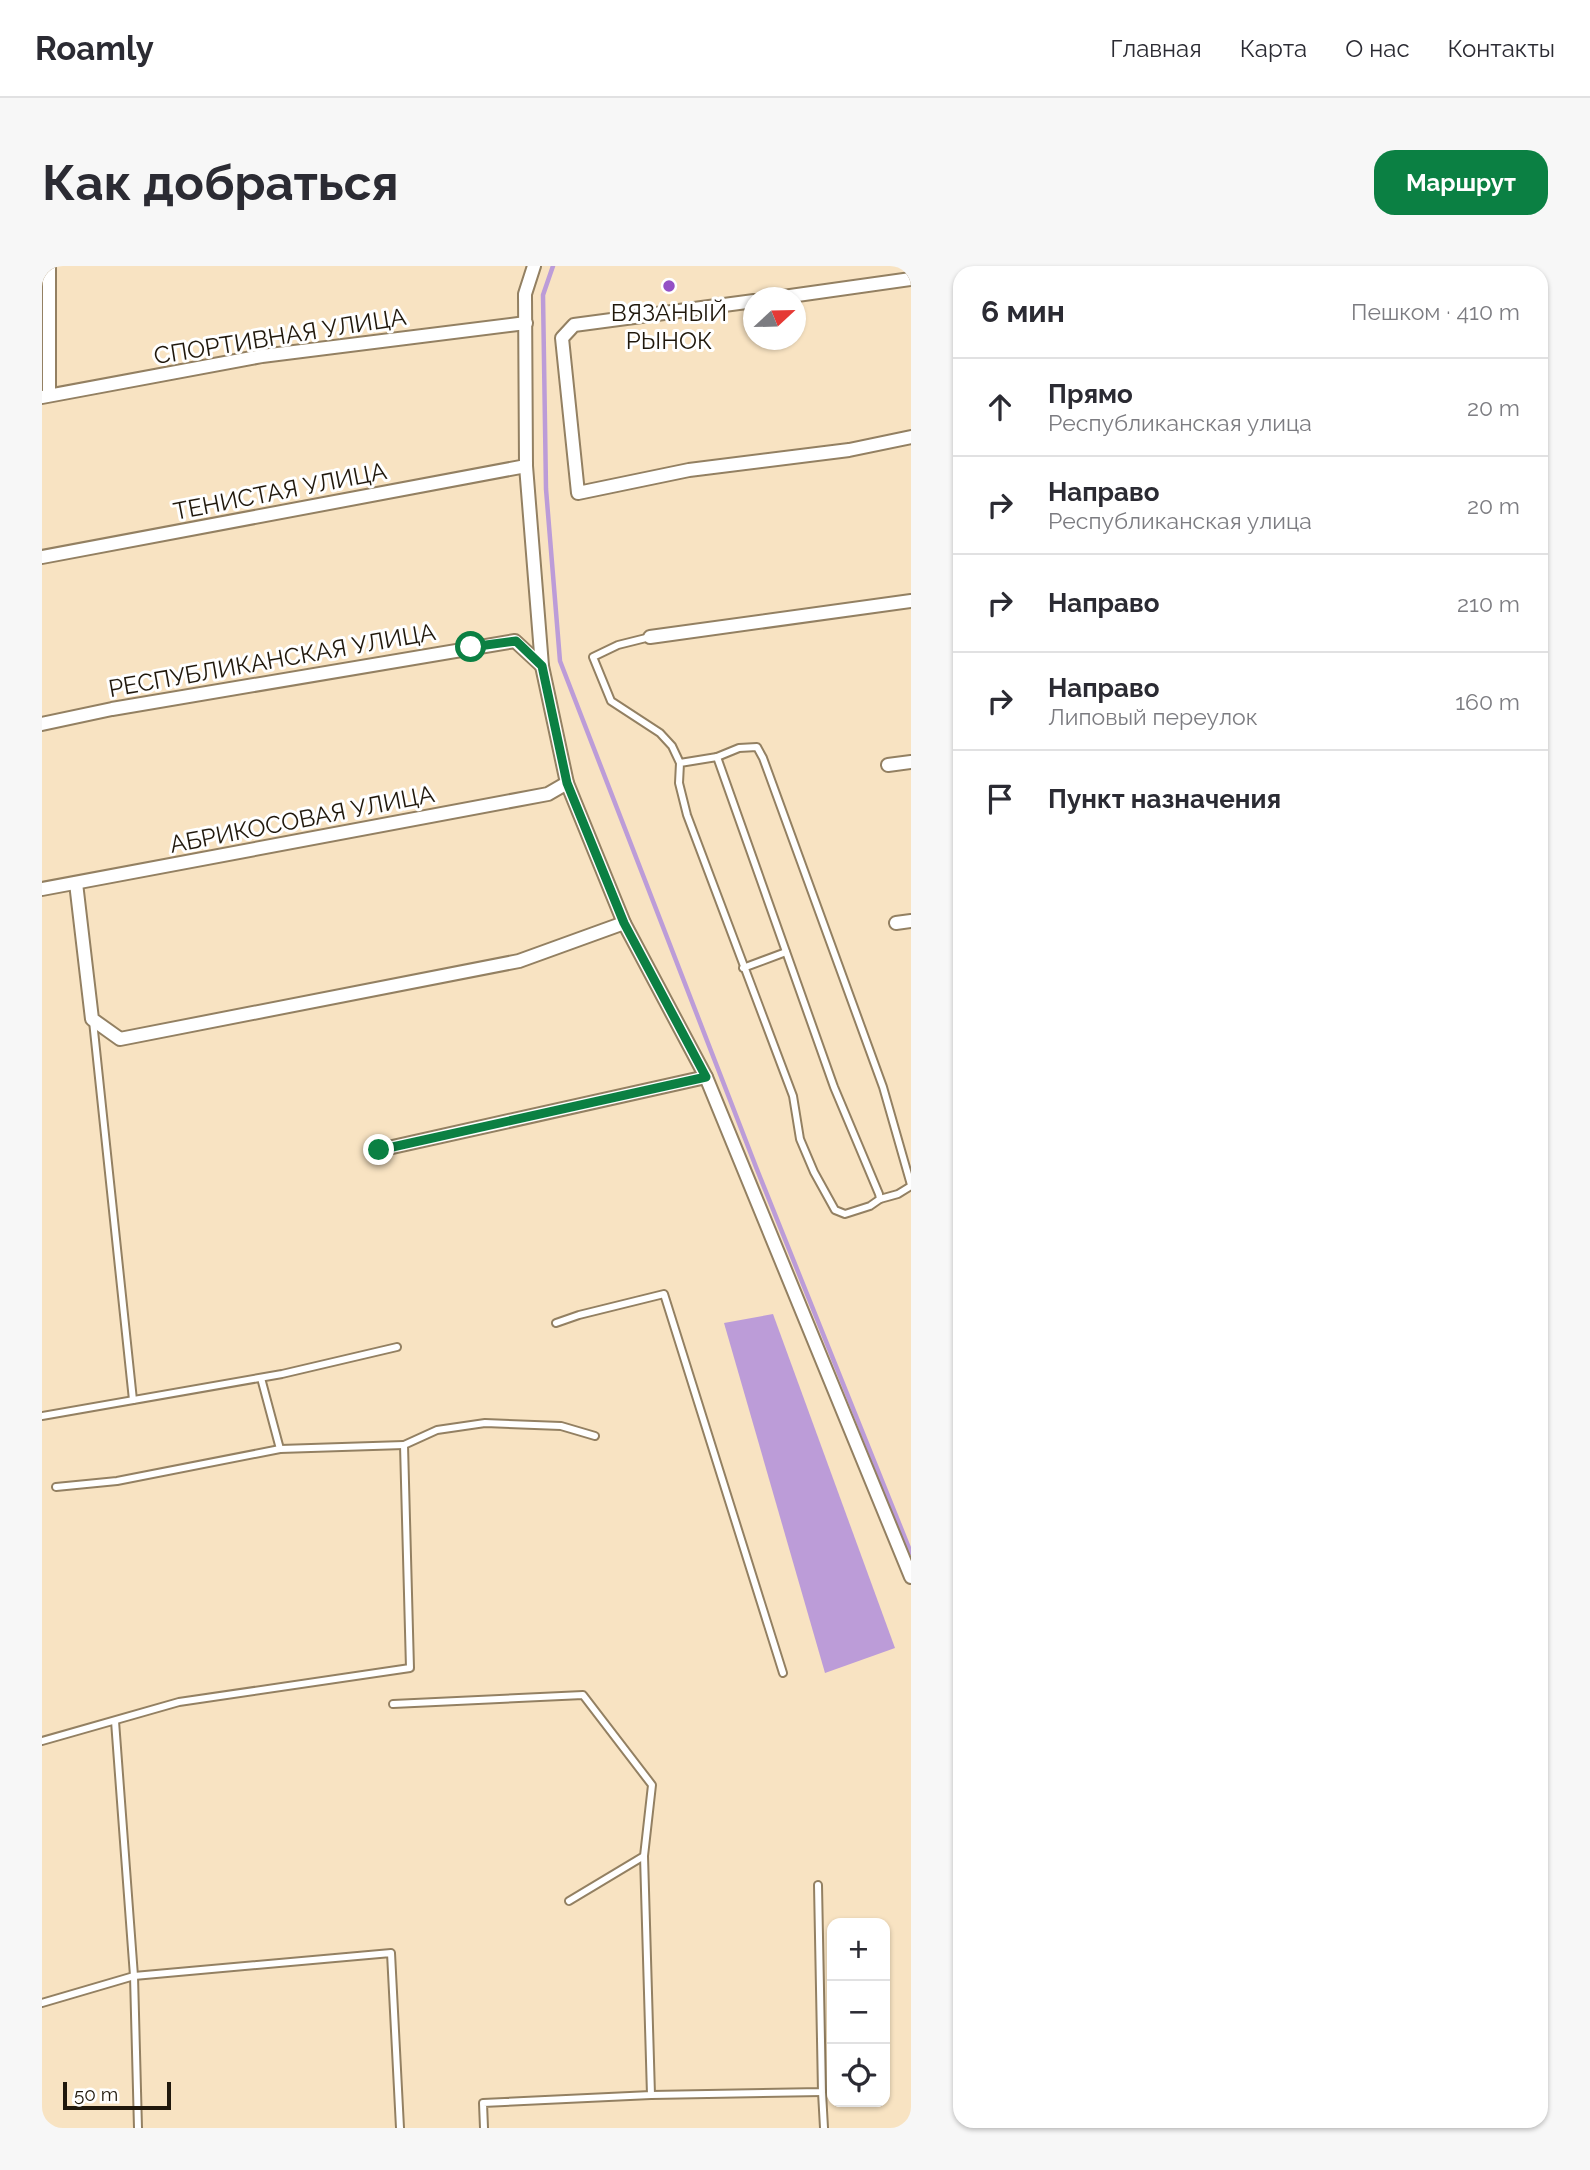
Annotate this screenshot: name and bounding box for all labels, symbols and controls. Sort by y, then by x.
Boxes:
text: Roamly [35,29,154,68]
text: Главная [1110,34,1202,63]
text: Карта [1240,34,1307,63]
text: О нас [1345,34,1410,63]
text: Контакты [1448,34,1555,63]
button: Маршрут [1374,150,1548,215]
text: Как добраться [42,154,399,211]
marker: ВЯЗАНЫЙ РЫНОК [661,278,677,294]
north arrow [743,287,806,350]
text: 6 мин [981,294,1065,329]
place label: ВЯЗАНЫЙ РЫНОК [611,298,727,355]
text: Пешком · 410 m [1351,298,1520,325]
street label: СПОРТИВНАЯ УЛИЦА [152,302,408,370]
text: Прямо [1048,379,1133,409]
icon: ahead [981,388,1019,426]
text: 20 m [1467,394,1520,421]
text: Республиканская улица [1048,409,1312,436]
street label: ТЕНИСТАЯ УЛИЦА [171,456,389,526]
text: Направо [1048,477,1159,507]
icon: right [981,486,1019,524]
text: 20 m [1467,492,1520,519]
text: Республиканская улица [1048,507,1312,534]
icon: right [981,584,1019,622]
text: Направо [1048,588,1159,618]
text: 210 m [1457,590,1520,617]
street label: РЕСПУБЛИКАНСКАЯ УЛИЦА [106,617,438,703]
route start [455,631,486,662]
text: Направо [1048,673,1159,703]
icon: right [981,682,1019,720]
text: 160 m [1455,688,1520,715]
text: Липовый переулок [1048,703,1258,730]
street label: АБРИКОСОВАЯ УЛИЦА [167,779,437,859]
icon: arrive [981,780,1019,818]
text: Пункт назначения [1048,784,1281,814]
route end [363,1134,394,1165]
map controls [827,1918,890,2107]
button: + [827,1918,890,1981]
button: − [827,1981,890,2044]
button: locate [827,2044,890,2107]
scale bar [63,2079,172,2111]
text: 50 m [74,2083,118,2105]

